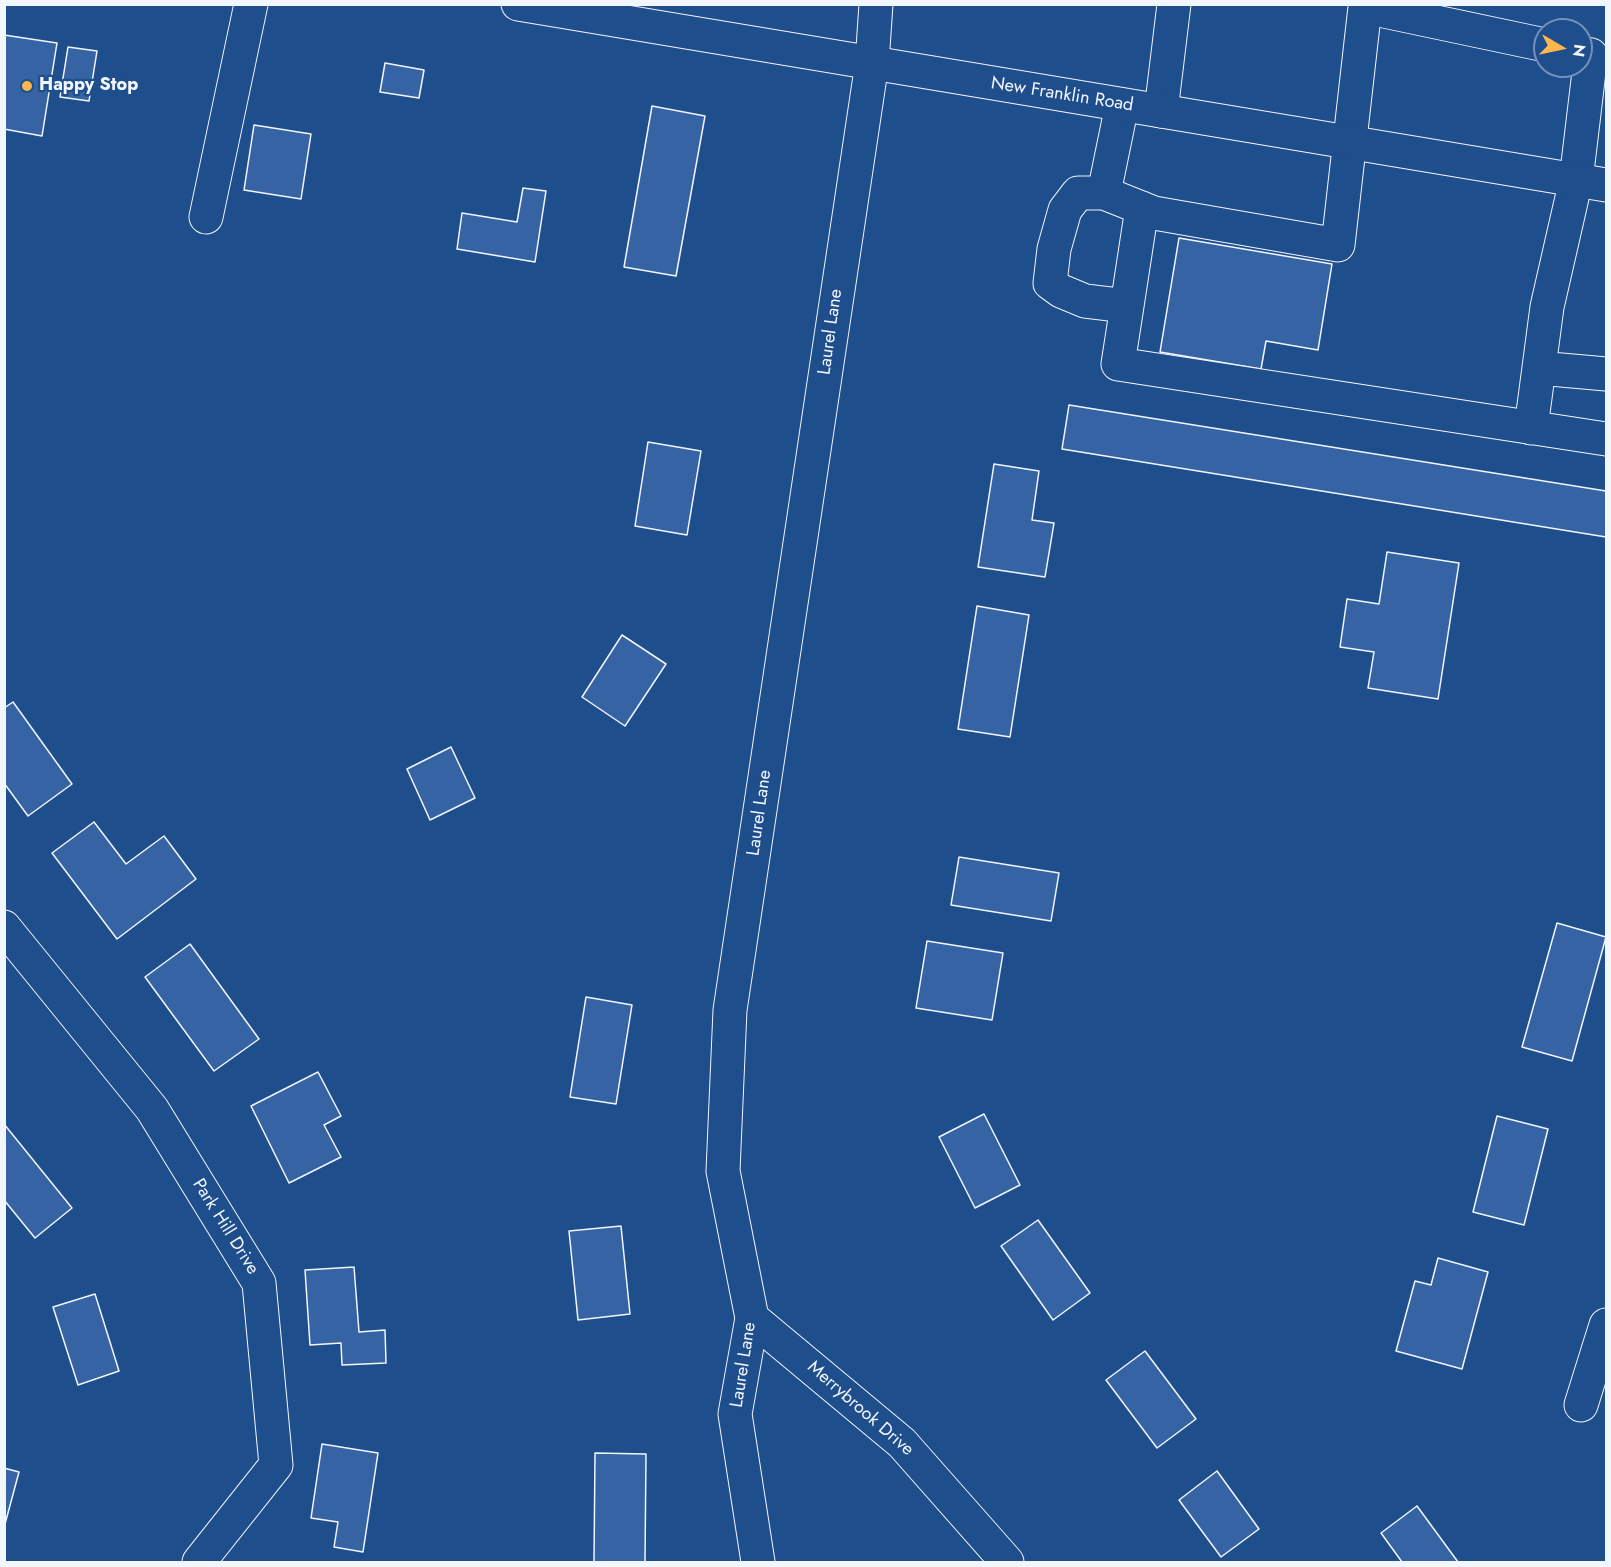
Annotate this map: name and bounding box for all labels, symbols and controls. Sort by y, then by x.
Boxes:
north arrow [1533,18,1593,78]
text: N [1567,43,1592,59]
street label: New Franklin Road [989,73,1135,117]
place label: Happy Stop [39,75,138,97]
marker: Happy Stop [20,79,34,93]
street label: Laurel Lane [814,288,848,376]
street label: Laurel Lane [743,769,777,857]
street label: Park Hill Drive [187,1175,263,1279]
street label: Laurel Lane [727,1321,761,1409]
street label: Merrybrook Drive [802,1357,918,1461]

